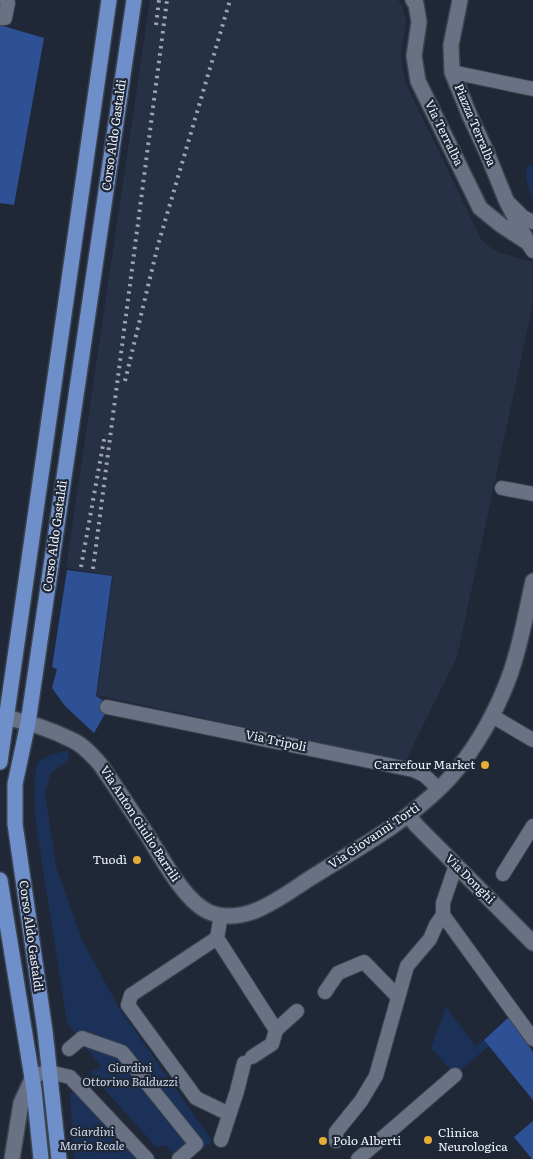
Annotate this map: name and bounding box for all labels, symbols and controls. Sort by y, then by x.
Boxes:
street label: Corso Aldo Gastaldi [96,78,130,192]
street label: Piazza Terralba [450,81,502,169]
street label: Via Terralba [421,97,469,169]
street label: Corso Aldo Gastaldi [37,479,71,593]
street label: Via Tripoli [244,725,308,755]
place label: Carrefour Market [374,755,475,773]
marker: Carrefour Market [479,759,491,771]
street label: Via Anton Giulio Barrili [96,762,185,885]
street label: Via Giovanni Torti [324,798,423,872]
street label: Via Donghi [442,849,500,907]
place label: Tuodì [92,850,127,868]
marker: Tuodì [131,854,143,866]
street label: Corso Aldo Gastaldi [15,879,49,993]
park label: Giardini Ottorino Balduzzi [82,1058,178,1090]
park label: Giardini Mario Reale [60,1122,125,1154]
place label: Clinica Neurologica [438,1123,508,1155]
place label: Polo Alberti [333,1131,401,1149]
marker: Clinica Neurologica [422,1134,434,1146]
marker: Polo Alberti [317,1135,329,1147]

